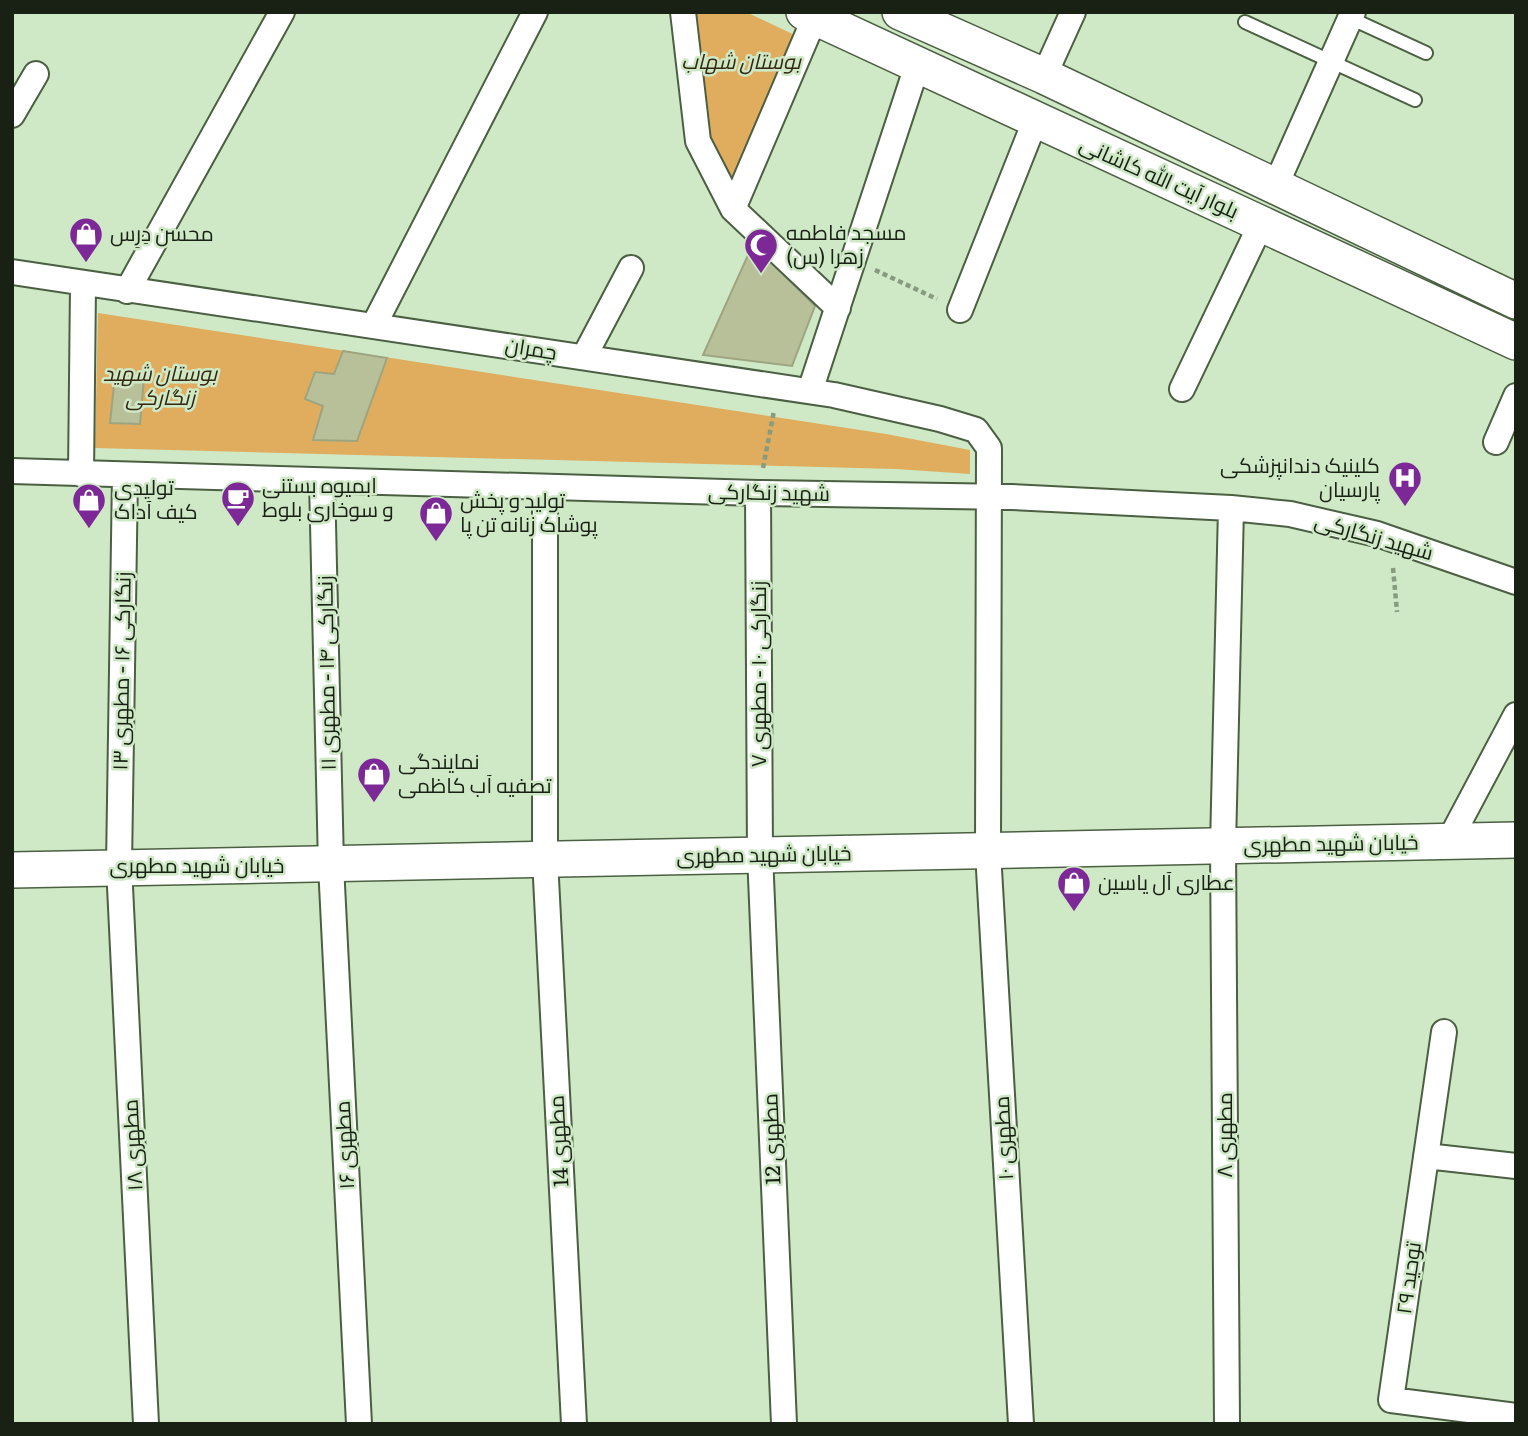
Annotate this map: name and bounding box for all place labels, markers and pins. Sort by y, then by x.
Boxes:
shop icon: محسن دِرِس [67,215,105,264]
place label: مسجد فاطمه زهرا (س) [786,215,907,270]
place label: محسن دِرِس [110,216,214,248]
mosque icon: مسجد فاطمه زهرا (س) [742,226,780,275]
place label: کلینیک دندانپزشکی پارسیان [1220,448,1380,504]
hospital icon: کلینیک دندانپزشکی پارسیان [1386,459,1424,508]
place label: ابمیوه بستنی و ‌سوخاری بلوط [262,468,394,523]
place label: تولیدی کیف آداک [114,470,198,525]
cafe icon: ابمیوه بستنی و ‌سوخاری بلوط [219,479,257,528]
shop icon: تولیدی کیف آداک [70,481,108,530]
place label: تولید و پخش پوشاک زنانه تن پا [460,483,598,539]
shop icon: تولید و پخش پوشاک زنانه تن پا [417,494,455,543]
place label: نمایندگی تصفیه آب کاظمی [398,744,552,799]
shop icon: نمایندگی تصفیه آب کاظمی [355,755,393,804]
shop icon: عطاری آل یاسین [1055,864,1093,913]
place label: عطاری آل یاسین [1098,865,1235,896]

